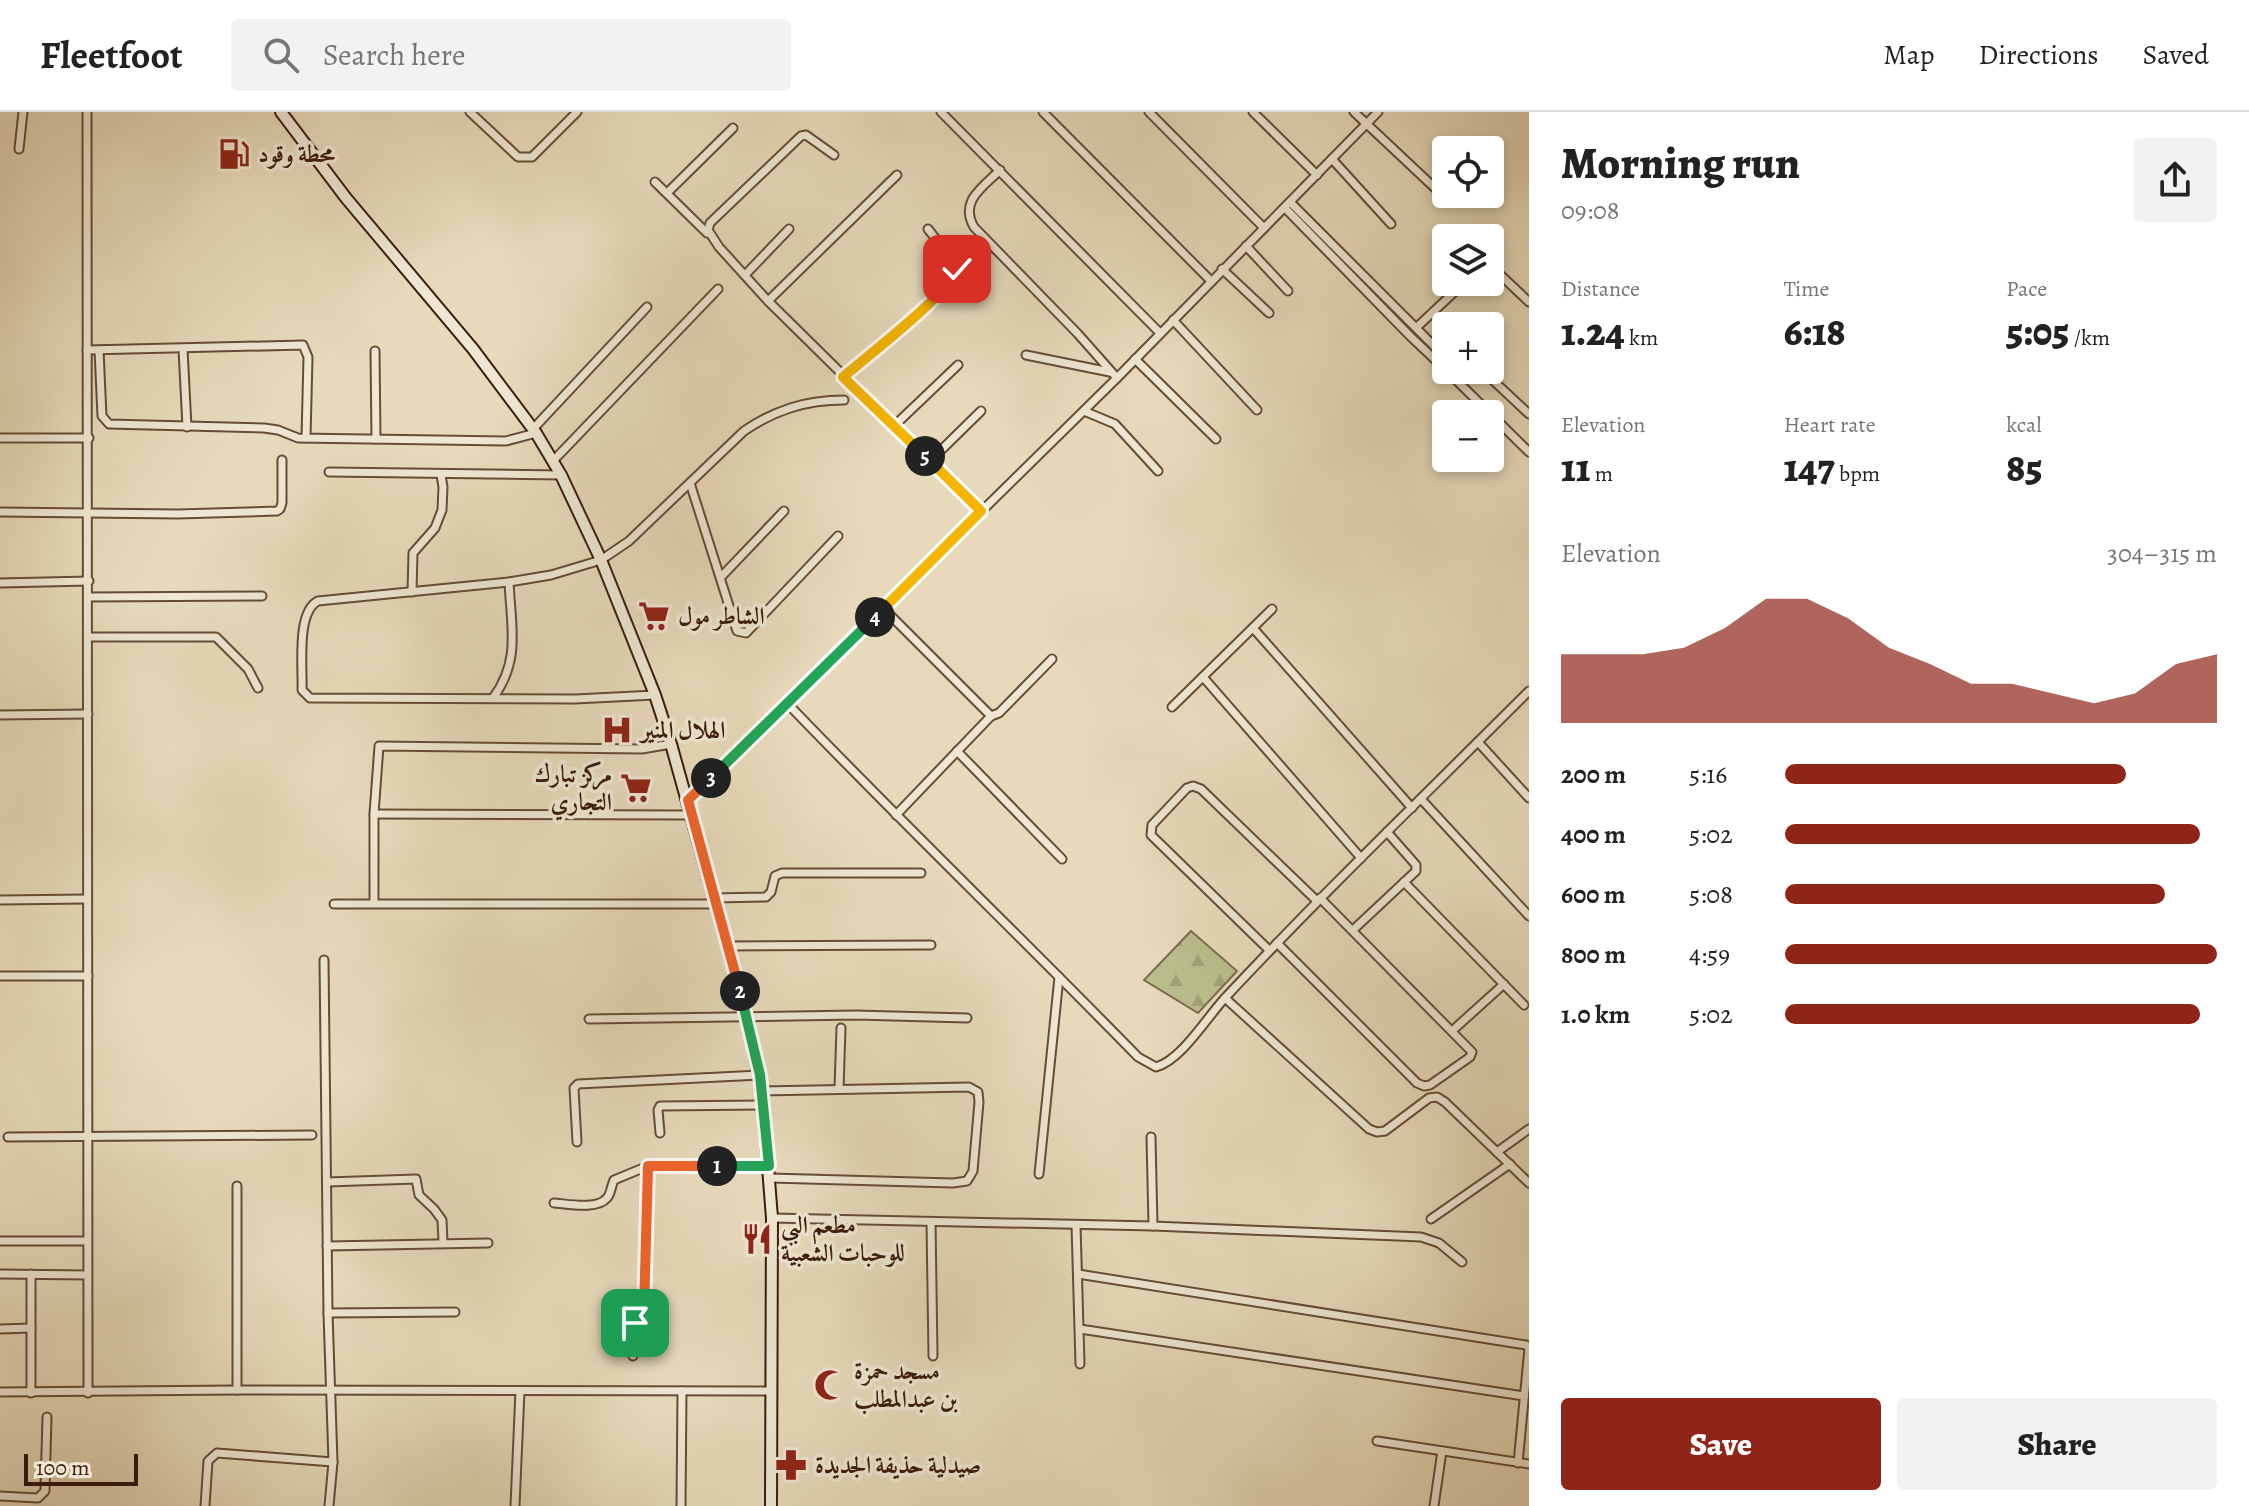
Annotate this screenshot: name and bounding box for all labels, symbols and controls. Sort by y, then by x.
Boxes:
search box [231,19,791,91]
text: Fleetfoot [40,29,183,81]
icon: search [259,33,303,77]
text: Search here [323,35,465,75]
text: Map [1883,36,1934,74]
text: Directions [1978,36,2099,74]
text: Saved [2143,36,2209,74]
text: Morning run [1561,133,1800,193]
map controls [1432,136,1504,472]
button: locate [1432,136,1504,208]
fuel station icon: محطة وقود [217,137,251,171]
place label: محطة وقود [258,138,335,170]
button: share [2133,138,2217,222]
text: 09:08 [1561,193,1619,228]
button: layers [1432,224,1504,296]
pin [923,235,991,303]
icon: check [935,247,979,291]
text: Distance [1561,274,1640,304]
text: Time [1784,274,1829,304]
text: Pace [2006,274,2047,304]
text: 1.24 [1561,304,1625,359]
text: 6:18 [1784,304,1846,359]
text: 5:05 [2006,304,2069,359]
button: + [1432,312,1504,384]
text: km [1625,323,1658,353]
text: /km [2069,323,2110,353]
button: − [1432,400,1504,472]
text: Elevation [1561,410,1645,440]
text: Heart rate [1784,410,1876,440]
text: kcal [2006,410,2042,440]
pin: 5 [905,436,945,476]
text: 11 [1561,440,1590,495]
text: 147 [1784,440,1835,495]
text: 85 [2006,440,2042,495]
text: 5 [920,441,930,471]
text: m [1590,459,1613,489]
text: bpm [1835,459,1880,489]
text: Elevation [1561,536,1661,571]
text: 304–315 m [2107,536,2217,571]
pin: 4 [855,597,895,637]
supermarket icon: الشاطر مول [637,599,671,633]
place label: الشاطر مول [678,600,765,632]
text: 4 [870,602,880,632]
hospital icon: الهلال المنير [600,713,634,747]
place label: الهلال المنير [638,714,725,746]
text: 200 m [1561,757,1626,792]
text: 5:16 [1689,757,1727,792]
place label: مركز تبارك التجاري [535,758,612,821]
pin: 3 [691,758,731,798]
text: 3 [706,763,716,793]
supermarket icon: مركز تبارك التجاري [619,771,653,805]
text: 400 m [1561,817,1626,852]
text: 5:02 [1689,817,1733,852]
text: 600 m [1561,877,1626,912]
text: 5:08 [1689,877,1733,912]
text: 800 m [1561,937,1626,972]
text: 4:59 [1689,937,1730,972]
pin: 2 [720,971,760,1011]
text: 2 [735,976,745,1006]
text: 1.0 km [1561,997,1630,1032]
text: 5:02 [1689,997,1733,1032]
pin: 1 [697,1146,737,1186]
text: 1 [713,1151,721,1181]
place label: مطعم البي للوحبات الشعبية [781,1209,905,1269]
restaurant icon: مطعم البي للوحبات الشعبية [740,1222,774,1256]
pin [601,1289,669,1357]
icon: arrive [613,1301,657,1345]
place label: مسجد حمزة بن عبدالمطلب [854,1355,958,1415]
mosque icon: مسجد حمزة بن عبدالمطلب [813,1368,847,1402]
button: Save [1561,1398,1881,1490]
button: Share [1897,1398,2217,1490]
pharmacy icon: صيدلية حذيفة الجديدة [774,1448,808,1482]
place label: صيدلية حذيفة الجديدة [815,1449,981,1481]
scale bar [24,1450,138,1486]
text: 100 m [36,1453,90,1483]

